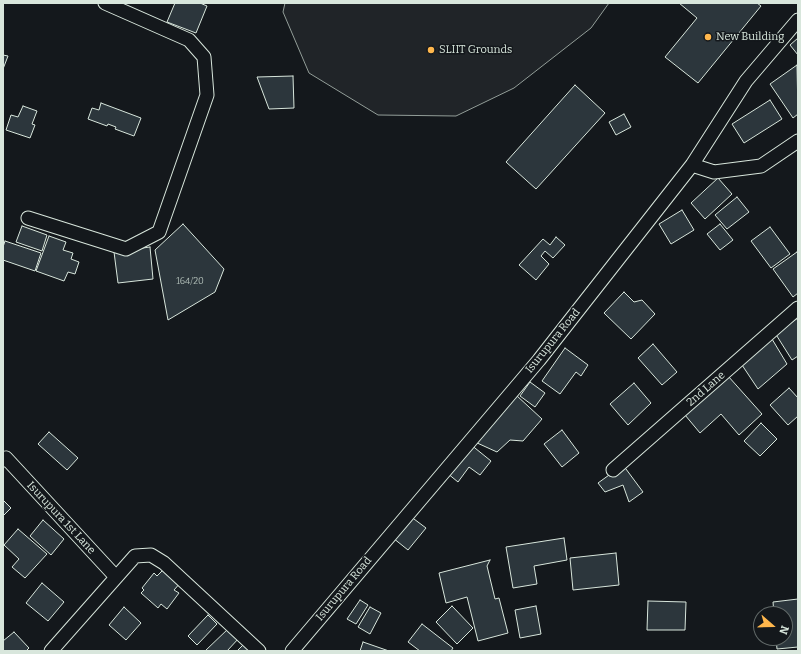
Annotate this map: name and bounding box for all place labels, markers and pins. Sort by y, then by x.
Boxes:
place label: New Building [716,30,784,44]
marker: New Building [703,32,713,42]
place label: SLIIT Grounds [439,43,512,57]
marker: SLIIT Grounds [426,45,436,55]

